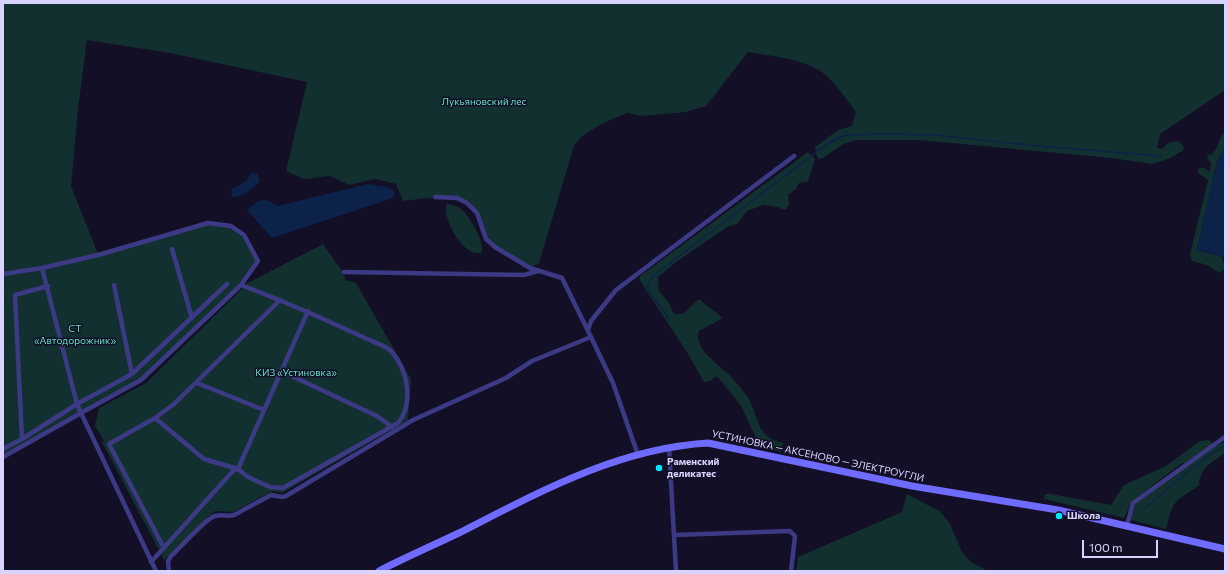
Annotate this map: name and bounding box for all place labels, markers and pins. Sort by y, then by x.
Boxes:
place label: Раменский деликатес [667,456,719,480]
marker: Раменский деликатес [654,463,664,473]
place label: Школа [1067,510,1100,522]
marker: Школа [1054,511,1064,521]

